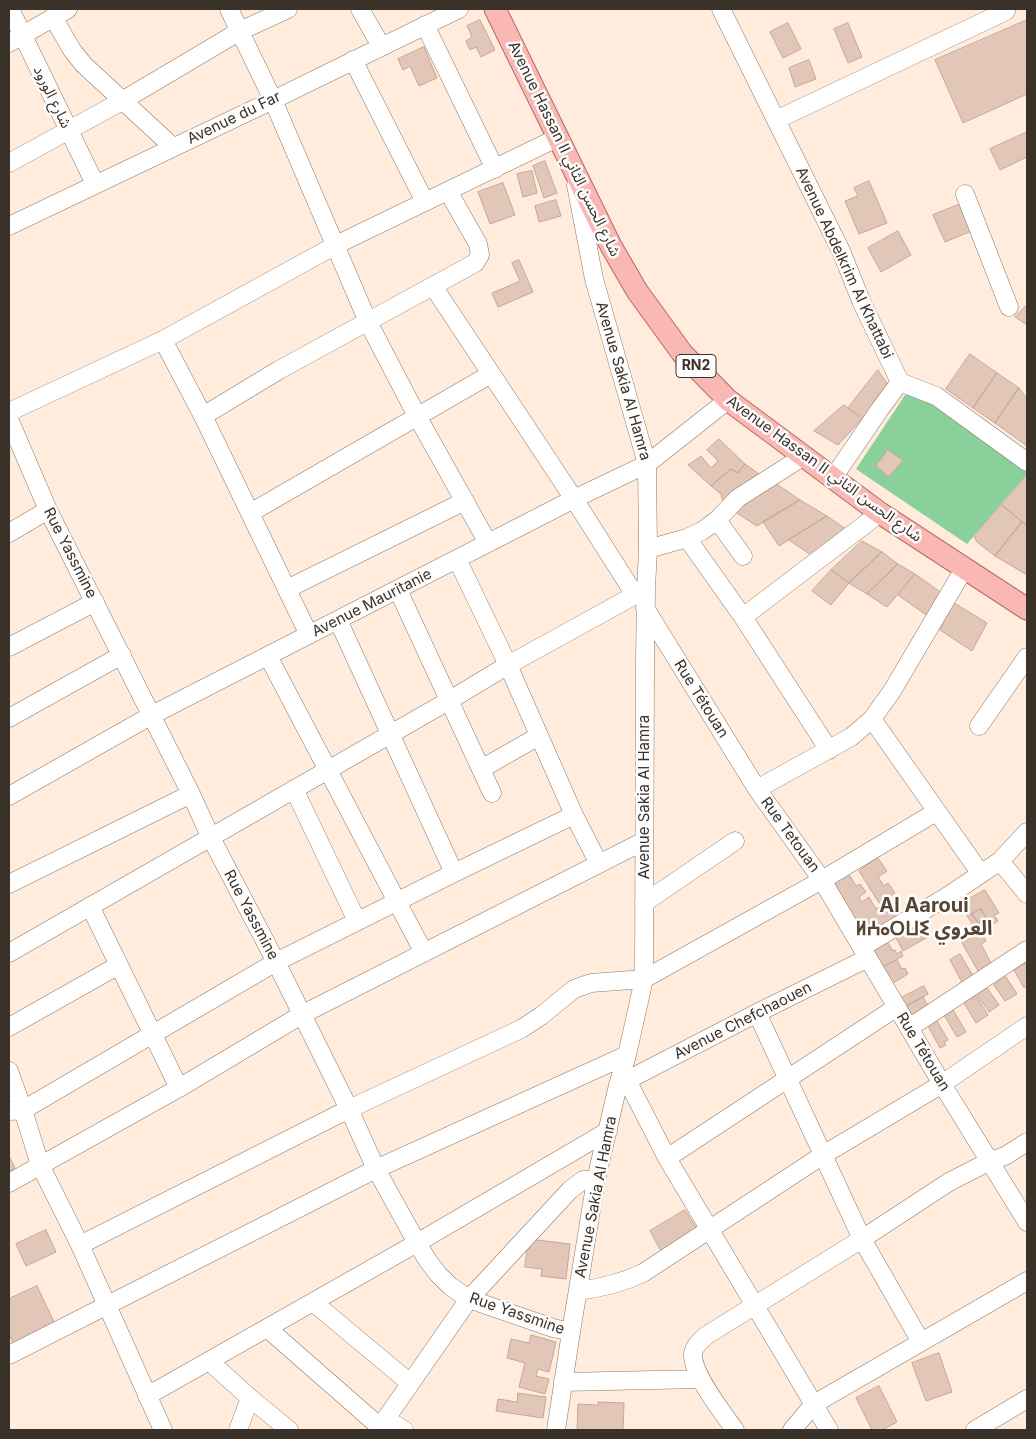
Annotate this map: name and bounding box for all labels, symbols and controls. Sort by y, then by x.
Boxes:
street label: Avenue Hassan II شارع الحسن الثاني [504,39,624,259]
street label: شارع الورود [29,63,75,131]
street label: Avenue du Far [184,88,284,148]
street label: Avenue Abdelkrim Al Khattabi [792,164,896,362]
street label: Avenue Sakia Al Hamra [592,299,654,463]
road number: RN2 [676,354,716,378]
street label: Avenue Hassan II شارع الحسن الثاني [723,392,925,546]
street label: Rue Yassmine [39,505,101,601]
street label: Avenue Mauritanie [309,565,435,641]
street label: Rue Tétouan [670,657,732,741]
street label: Avenue Sakia Al Hamra [635,715,653,879]
street label: Rue Tetouan [757,794,823,876]
street label: Rue Yassmine [220,867,282,963]
district label: Al Aaroui ⵍⵄⴰⵔⵡⵉ العروي [856,894,992,941]
street label: Avenue Chefchaouen [671,978,815,1064]
street label: Rue Tétouan [892,1009,954,1095]
street label: Avenue Sakia Al Hamra [571,1115,621,1279]
street label: Rue Yassmine [467,1289,567,1339]

